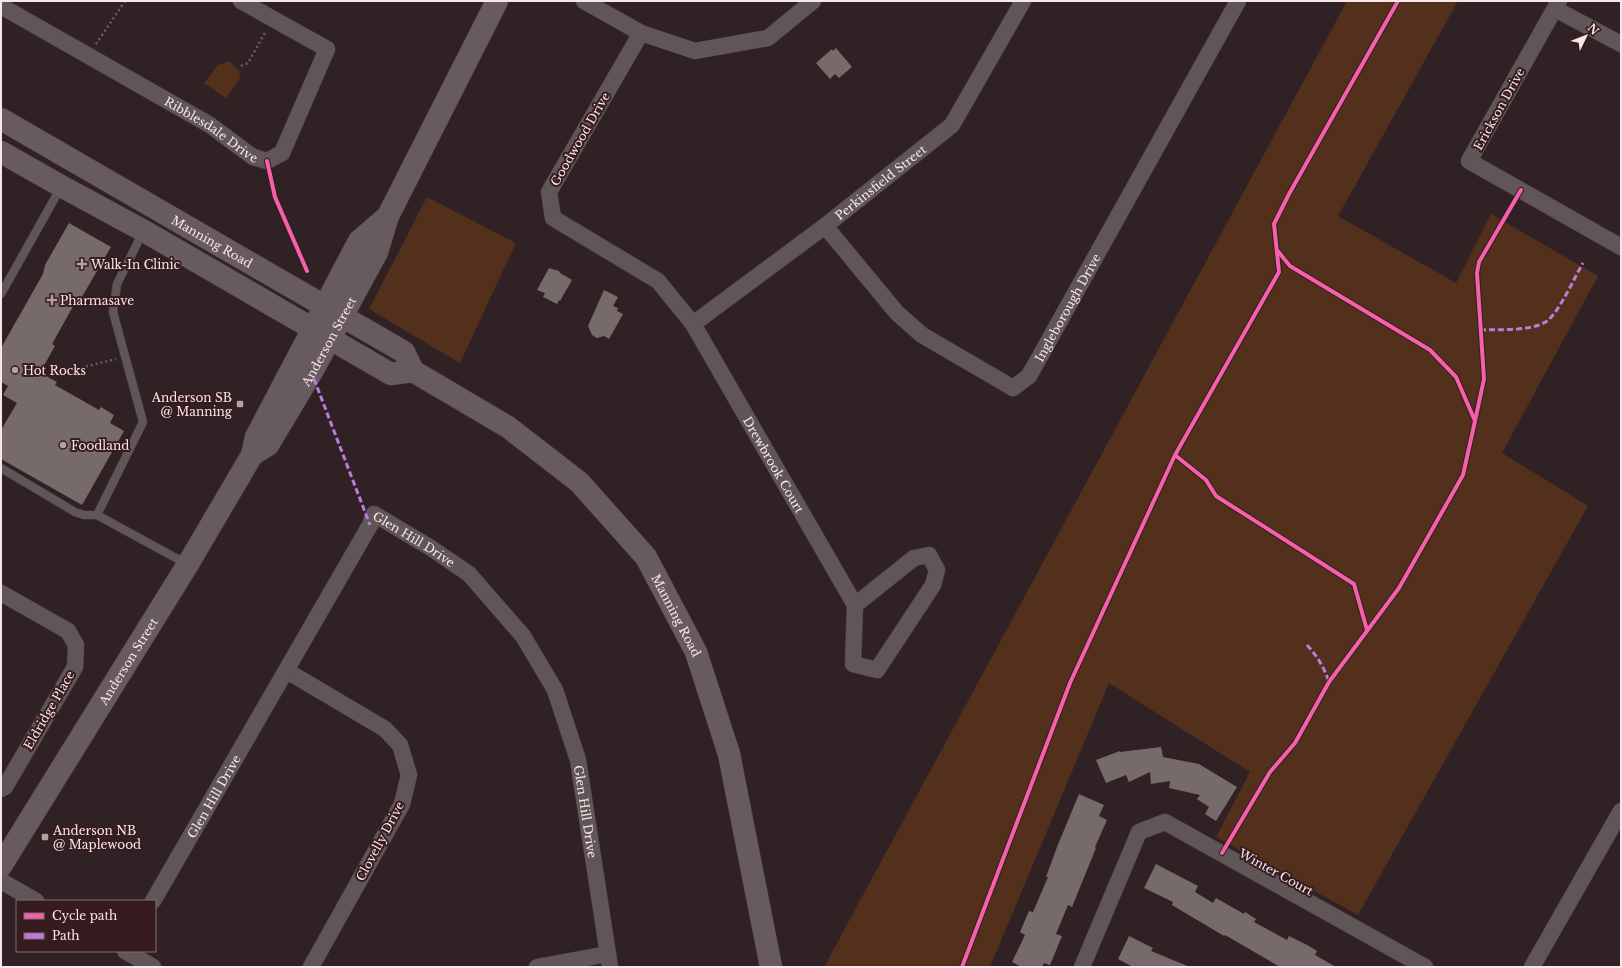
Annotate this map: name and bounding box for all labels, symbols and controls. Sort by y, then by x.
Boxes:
north arrow [1566,16,1606,56]
text: N [1585,21,1602,38]
street label: Erickson Drive [1470,65,1528,153]
street label: Goodwood Drive [547,89,613,189]
street label: Ribblesdale Drive [162,93,259,165]
street label: Perkinsfield Street [832,141,929,223]
street label: Manning Road [169,212,255,270]
street label: Ingleborough Drive [1031,251,1103,364]
place label: Walk-In Clinic [90,257,181,272]
marker: Walk-In Clinic [76,258,88,270]
place label: Pharmasave [60,293,134,308]
street label: Anderson Street [297,294,359,389]
marker: Pharmasave [47,295,57,305]
place label: Hot Rocks [23,363,86,378]
marker: Hot Rocks [10,365,20,375]
place label: Anderson SB @ Manning [151,390,233,419]
marker: Anderson SB @ Manning [235,399,245,409]
street label: Drewbrook Court [740,414,808,516]
place label: Foodland [71,438,129,453]
marker: Foodland [58,440,68,450]
street label: Glen Hill Drive [370,508,458,570]
street label: Manning Road [649,571,705,659]
street label: Anderson Street [95,614,161,708]
street label: Eldridge Place [20,668,78,752]
street label: Glen Hill Drive [184,752,243,841]
street label: Glen Hill Drive [571,764,601,859]
street label: Clovelly Drive [353,799,407,883]
place label: Anderson NB @ Maplewood [52,823,141,852]
marker: Anderson NB @ Maplewood [40,832,50,842]
street label: Winter Court [1235,845,1316,899]
legend [16,900,156,952]
text: Cycle path [52,908,117,923]
text: Path [52,928,80,943]

